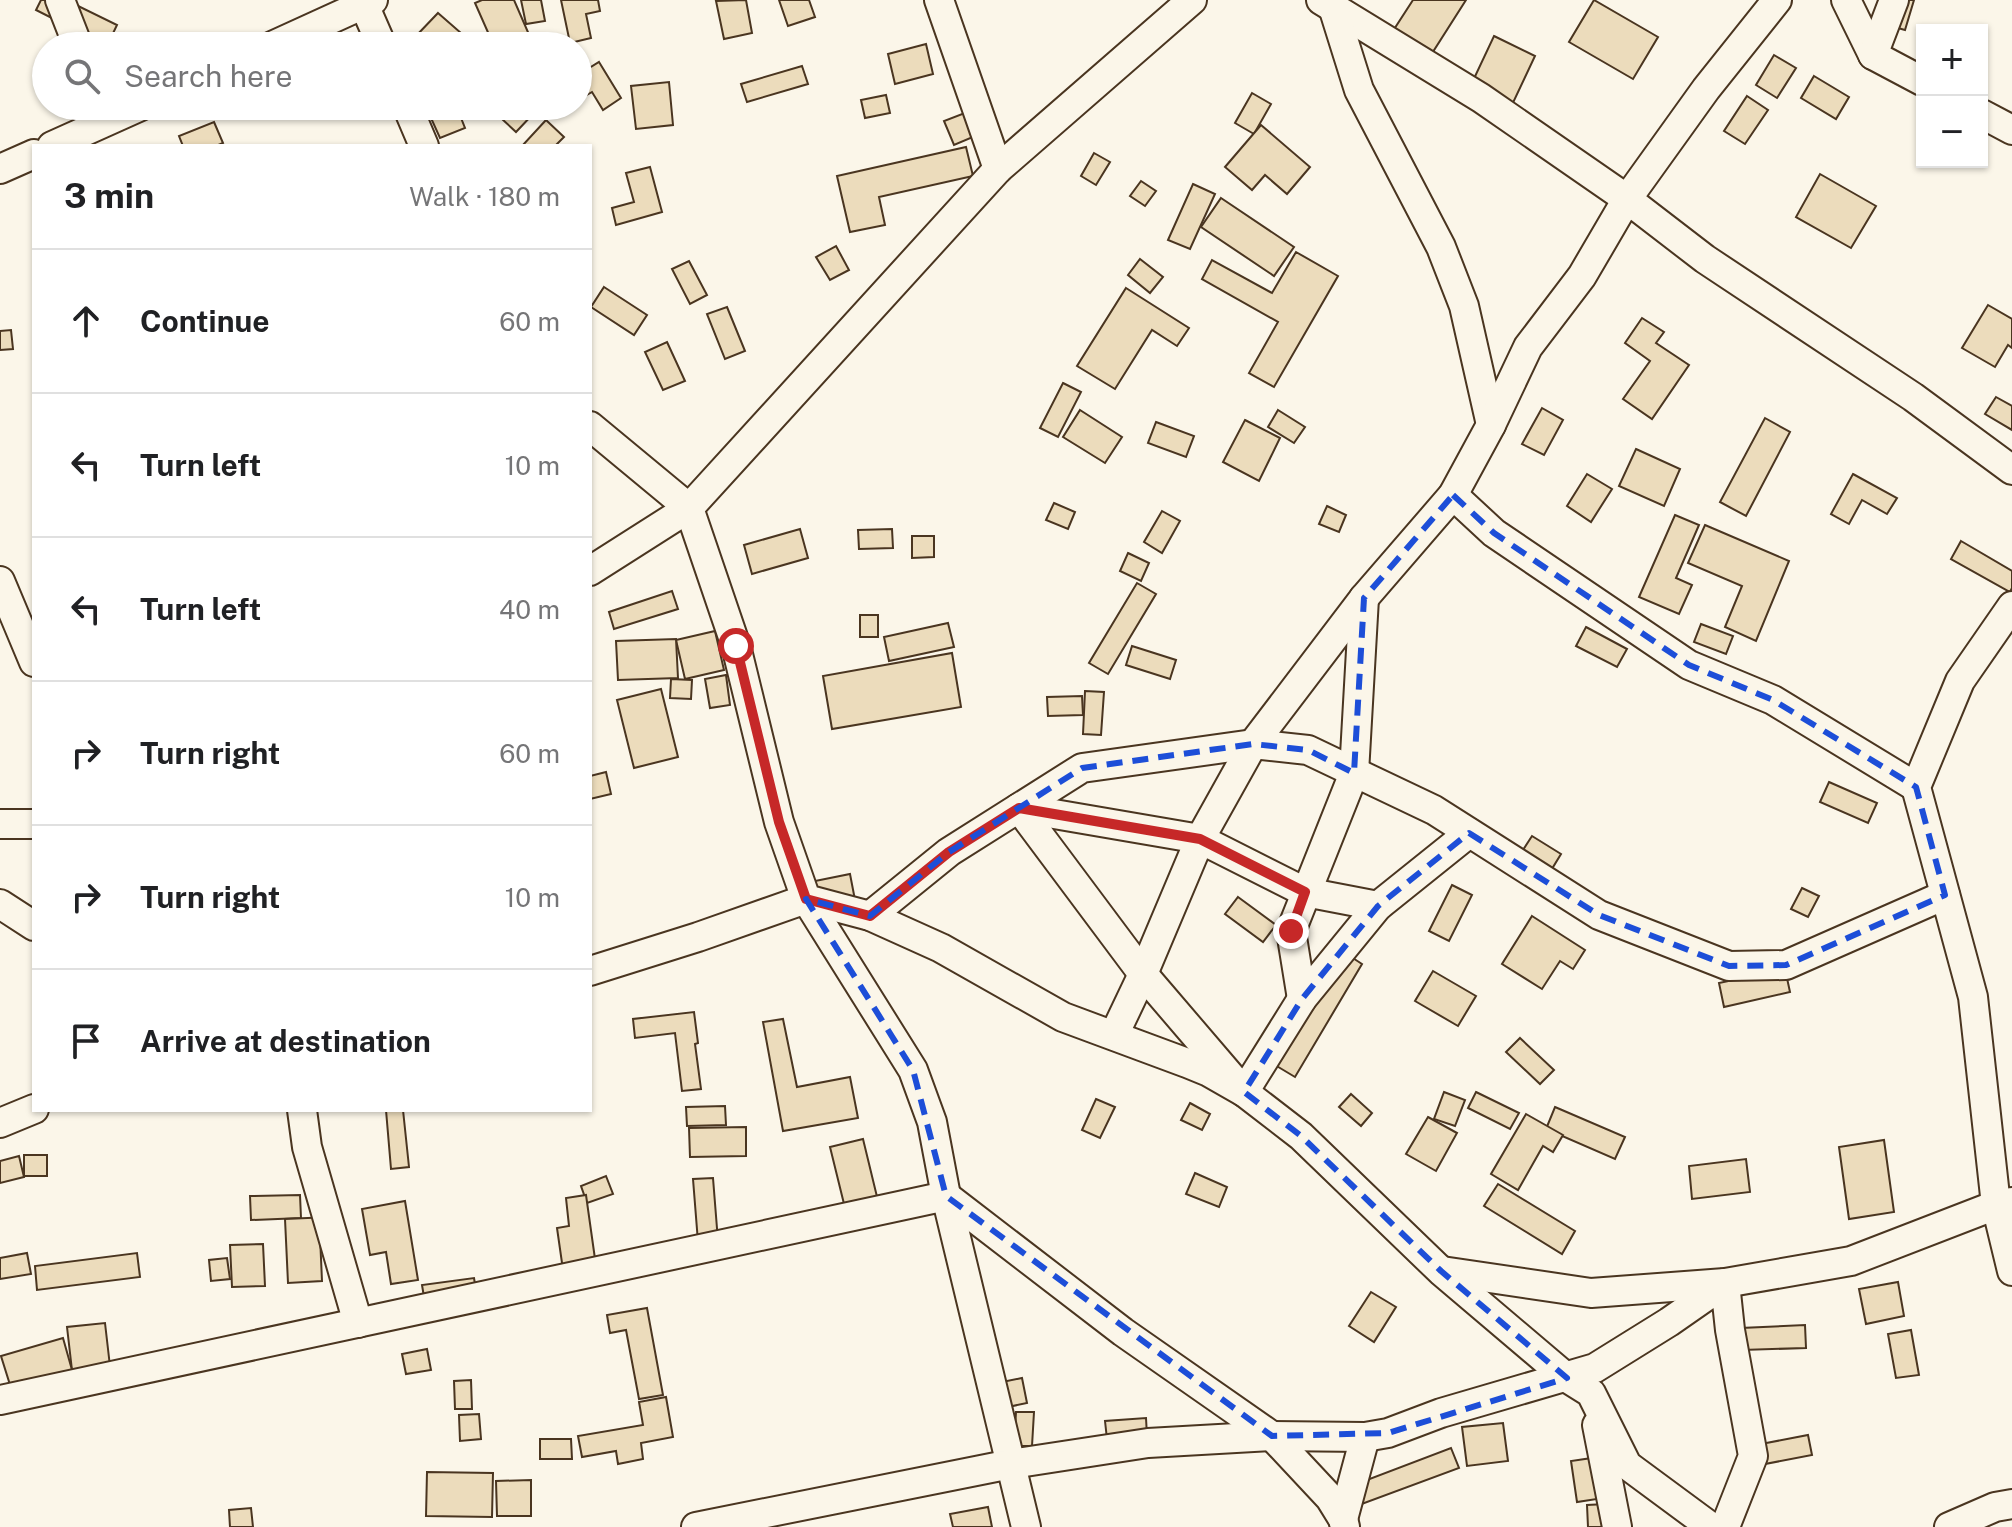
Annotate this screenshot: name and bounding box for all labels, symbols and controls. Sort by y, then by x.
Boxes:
map controls [1916,24,1988,168]
button: + [1916,24,1988,96]
search box [32,32,592,120]
icon: search [60,54,104,98]
text: Search here [124,58,292,94]
button: − [1916,96,1988,168]
text: 3 min [64,176,154,216]
text: Walk · 180 m [409,181,560,212]
icon: ahead [64,299,108,343]
text: Continue [140,303,270,339]
text: 60 m [499,306,560,337]
icon: left [64,443,108,487]
text: Turn left [140,447,261,483]
text: 10 m [505,450,560,481]
icon: left [64,587,108,631]
text: Turn left [140,591,261,627]
text: 40 m [499,594,560,625]
route start [718,628,754,664]
icon: right [64,731,108,775]
text: Turn right [140,735,280,771]
text: 60 m [499,738,560,769]
icon: right [64,875,108,919]
text: Turn right [140,879,280,915]
text: 10 m [505,882,560,913]
route end [1273,913,1309,949]
icon: arrive [64,1019,108,1063]
text: Arrive at destination [140,1023,431,1059]

